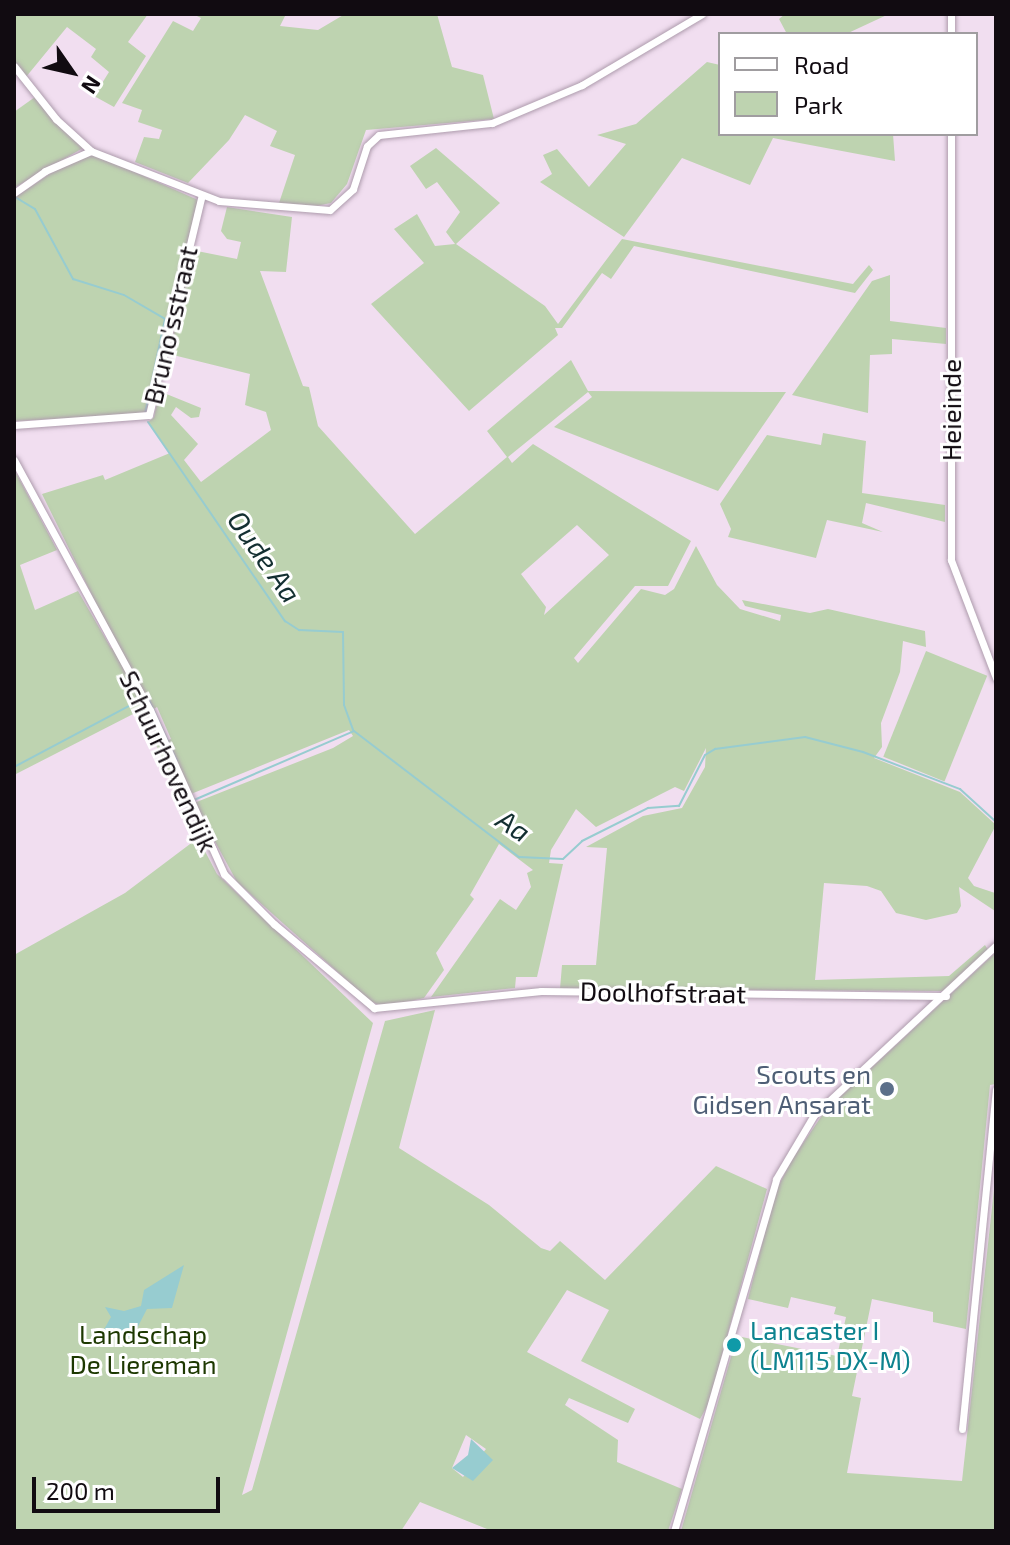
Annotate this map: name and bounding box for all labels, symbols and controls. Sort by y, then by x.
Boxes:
north arrow [32,32,112,112]
legend [718,32,978,136]
text: Road [794,50,849,79]
text: N [77,72,107,99]
text: Park [794,90,843,119]
street label: Bruno'sstraat [137,243,203,407]
street label: Heieinde [935,359,967,461]
water label: Oude Aa [221,503,309,609]
street label: Schuurhovendijk [113,666,225,856]
water label: Aa [491,802,537,848]
street label: Doolhofstraat [580,975,746,1009]
place label: Scouts en Gidsen Ansarat [692,1058,871,1120]
marker: Scouts en Gidsen Ansarat [878,1080,896,1098]
place label: Lancaster I (LM115 DX-M) [750,1314,911,1376]
park label: Landschap De Liereman [69,1318,217,1380]
marker: Lancaster I (LM115 DX-M) [725,1336,743,1354]
scale bar [36,1461,224,1511]
text: 200 m [46,1476,115,1505]

